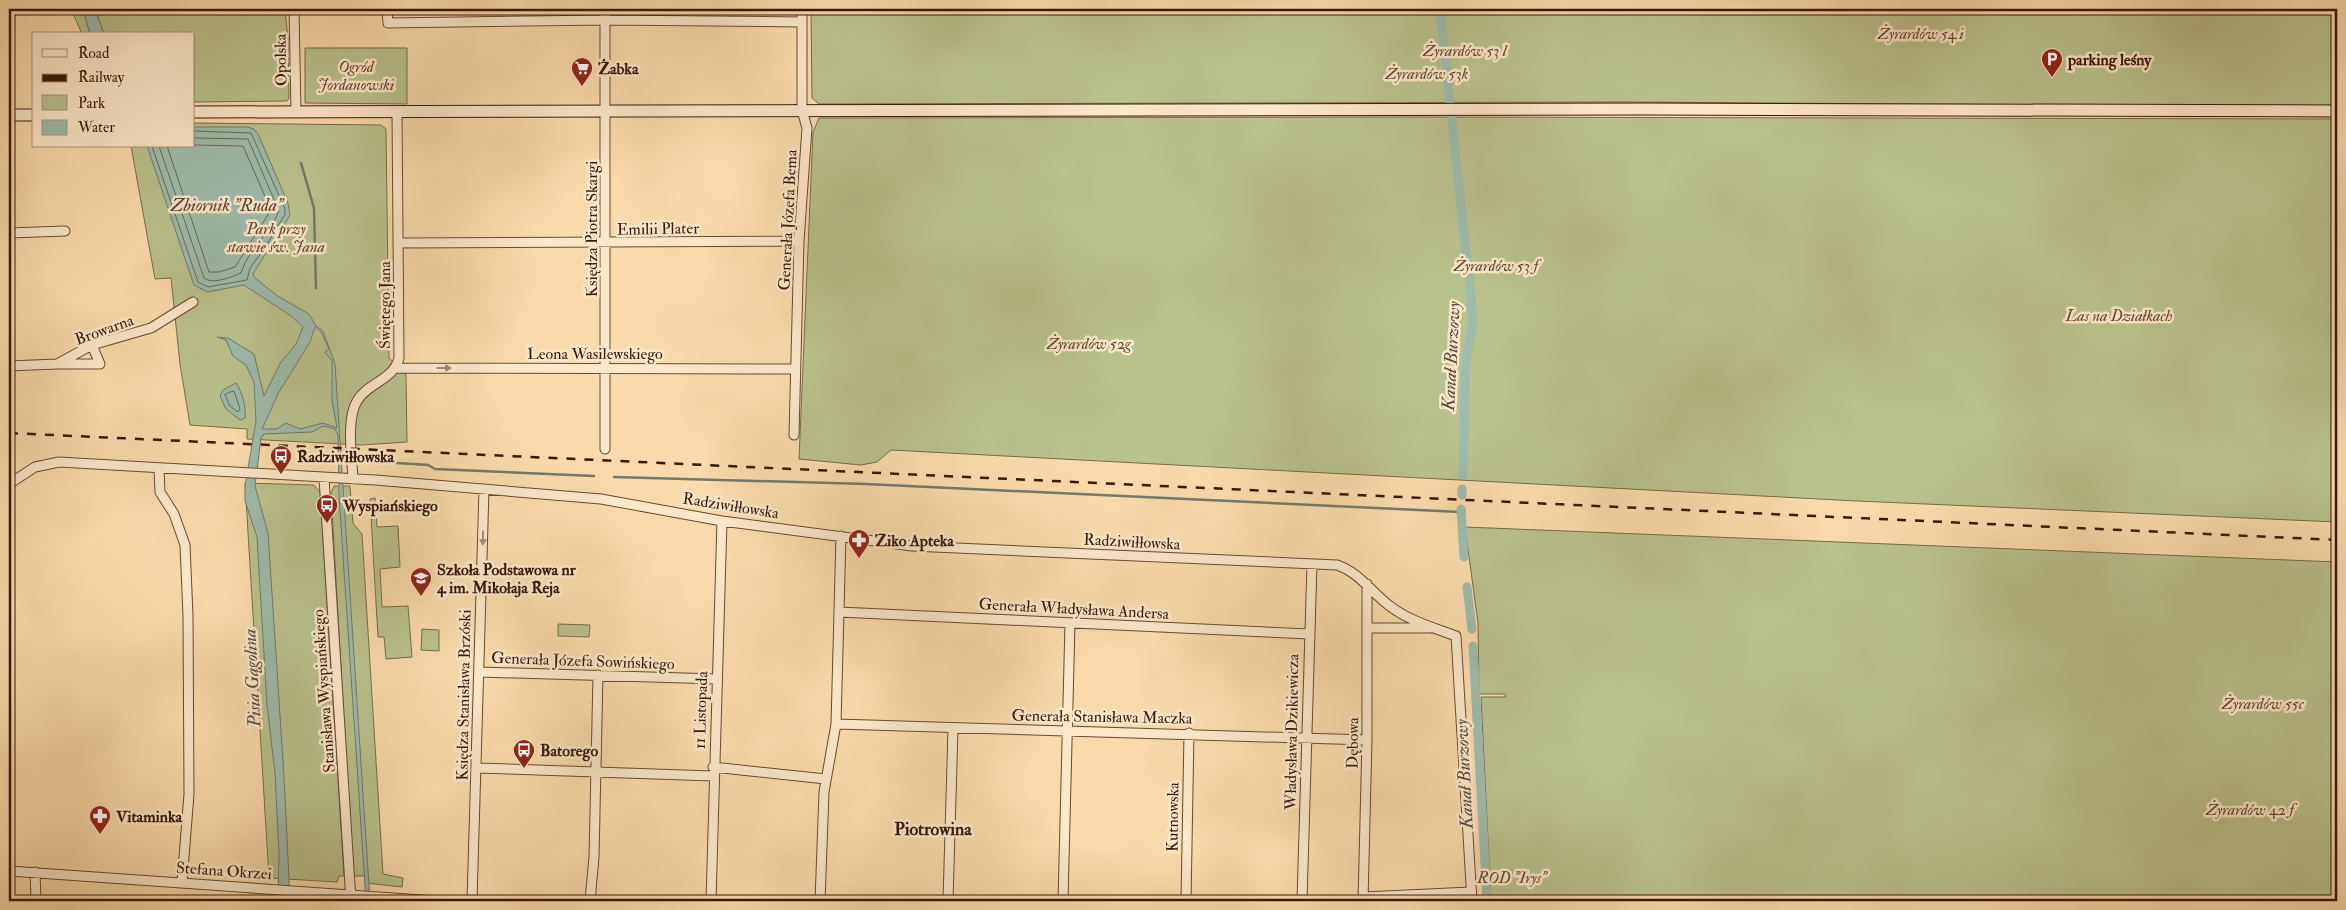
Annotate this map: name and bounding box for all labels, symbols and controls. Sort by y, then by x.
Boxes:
park label: Żyrardów 54 i [1877,24,1965,44]
legend [32,32,195,148]
street label: Opolska [271,33,292,86]
park label: Żyrardów 53 l [1422,41,1508,61]
text: Road [78,44,110,63]
parking icon: parking leśny [2040,47,2064,78]
place label: parking leśny [2067,50,2152,71]
supermarket icon: Żabka [570,56,594,87]
park label: Ogród Jordanowski [318,57,395,95]
place label: Żabka [598,58,639,79]
park label: Żyrardów 53k [1385,64,1469,84]
text: Railway [78,68,125,87]
text: Park [78,94,105,113]
text: Water [77,118,115,137]
street label: Generała Józefa Bema [774,149,803,291]
street label: Księdza Piotra Skargi [582,161,602,297]
water label: Zbiornik "Ruda" [170,194,285,217]
street label: Emilii Plater [617,218,699,240]
park label: Park przy stawie św. Jana [226,219,325,257]
park label: Żyrardów 53 f [1453,256,1542,276]
street label: Świętego Jana [375,261,396,349]
water label: Kanał Burzowy [1437,300,1466,412]
park label: Las na Działkach [2065,306,2173,326]
street label: Browarna [72,310,137,350]
park label: Żyrardów 52g [1046,334,1132,354]
street label: Leona Wasilewskiego [527,344,663,364]
one-way arrow [436,364,452,372]
bus stop icon: Radziwiłłowska [269,444,293,475]
place label: Radziwiłłowska [297,447,395,467]
street label: Radziwiłłowska [681,489,781,524]
bus stop icon: Wyspiańskiego [315,493,339,524]
place label: Wyspiańskiego [342,496,438,517]
pharmacy icon: Ziko Apteka [847,528,871,559]
street label: Radziwiłłowska [1083,529,1181,555]
one-way arrow [478,530,486,546]
place label: Ziko Apteka [875,531,954,552]
place label: Szkoła Podstawowa nr 4 im. Mikołaja Reja [436,560,577,598]
school or university icon: Szkoła Podstawowa nr 4 im. Mikołaja Reja [409,566,433,597]
street label: Generała Władysława Andersa [978,594,1170,624]
street label: Stanisława Wyspiańskiego [308,608,341,773]
street label: Księdza Stanisława Brzóski [453,609,475,781]
water label: Pisia Gągolina [238,628,267,729]
street label: Generała Józefa Sowińskiego [491,648,675,675]
street label: Władysława Dzikiewicza [1281,653,1303,811]
street label: 11 Listopada [690,670,713,749]
park label: Żyrardów 55c [2221,694,2305,714]
street label: Generała Stanisława Maczka [1011,705,1193,729]
street label: Dębowa [1343,717,1363,769]
water label: Kanał Burzowy [1450,718,1479,830]
bus stop icon: Batorego [512,738,536,769]
place label: Batorego [540,741,598,762]
street label: Kutnowska [1162,782,1184,852]
park label: Żyrardów 42 f [2205,800,2298,820]
pharmacy icon: Vitaminka [88,804,112,835]
place label: Vitaminka [115,807,183,827]
district label: Piotrowina [894,818,972,841]
street label: Stefana Okrzei [175,858,273,884]
park label: ROD "Irys" [1476,868,1548,888]

